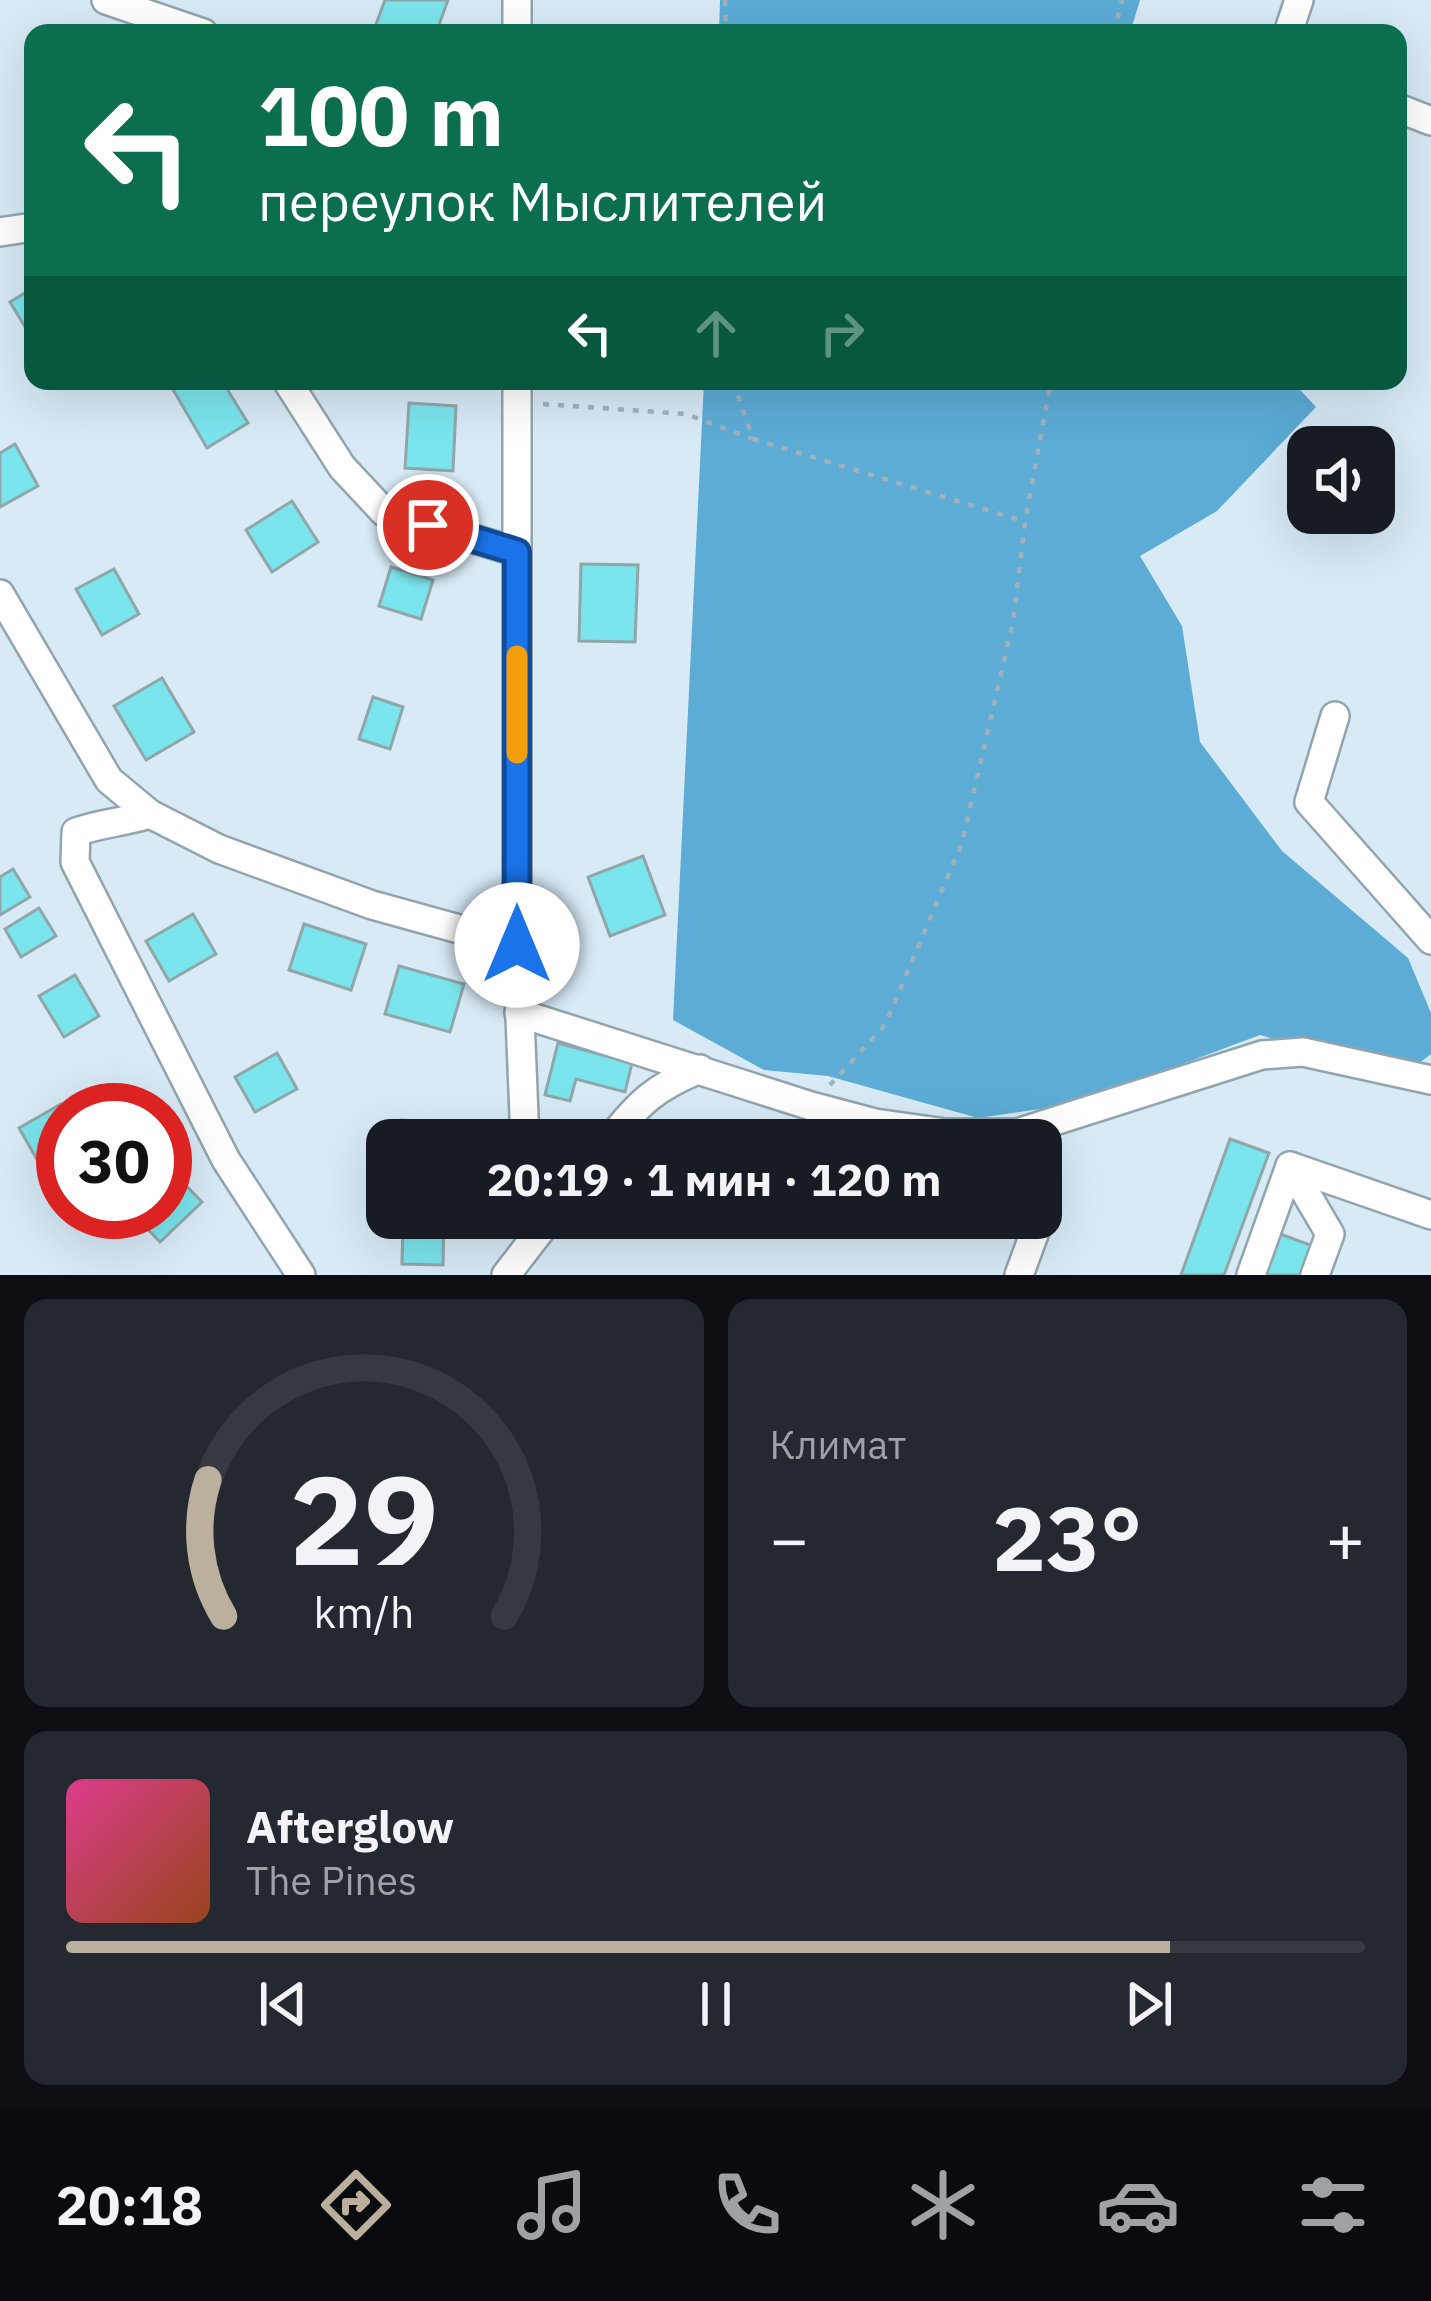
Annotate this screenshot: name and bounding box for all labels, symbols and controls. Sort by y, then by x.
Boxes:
text: 100 m [258,60,504,169]
icon: left [60,72,216,228]
text: переулок Мыслителей [258,166,827,236]
icon: left [557,300,623,366]
icon: ahead [683,300,749,366]
icon: right [809,300,875,366]
map controls [1287,426,1395,534]
button: sound [1287,426,1395,534]
pin [377,474,479,576]
icon: arrive [395,492,461,558]
position arrow [454,882,580,1008]
speed limit sign: 30 [36,1083,192,1239]
text: 20:19 · 1 мин · 120 m [487,1150,941,1208]
text: Климат [770,1419,906,1470]
text: 29 [289,1437,439,1599]
text: 23° [992,1479,1142,1596]
text: − [770,1495,809,1581]
text: + [1325,1495,1365,1581]
text: km/h [313,1584,414,1640]
text: Afterglow [246,1797,454,1855]
text: The Pines [246,1855,417,1906]
icon: previous [250,1971,316,2037]
icon: pause [683,1971,749,2037]
icon: next [1116,1971,1182,2037]
icon: directions [314,2163,398,2247]
icon: music [510,2163,594,2247]
icon: phone [705,2163,789,2247]
icon: climate [901,2163,985,2247]
icon: car [1096,2163,1180,2247]
icon: filters [1291,2163,1375,2247]
text: 20:18 [56,2170,203,2240]

